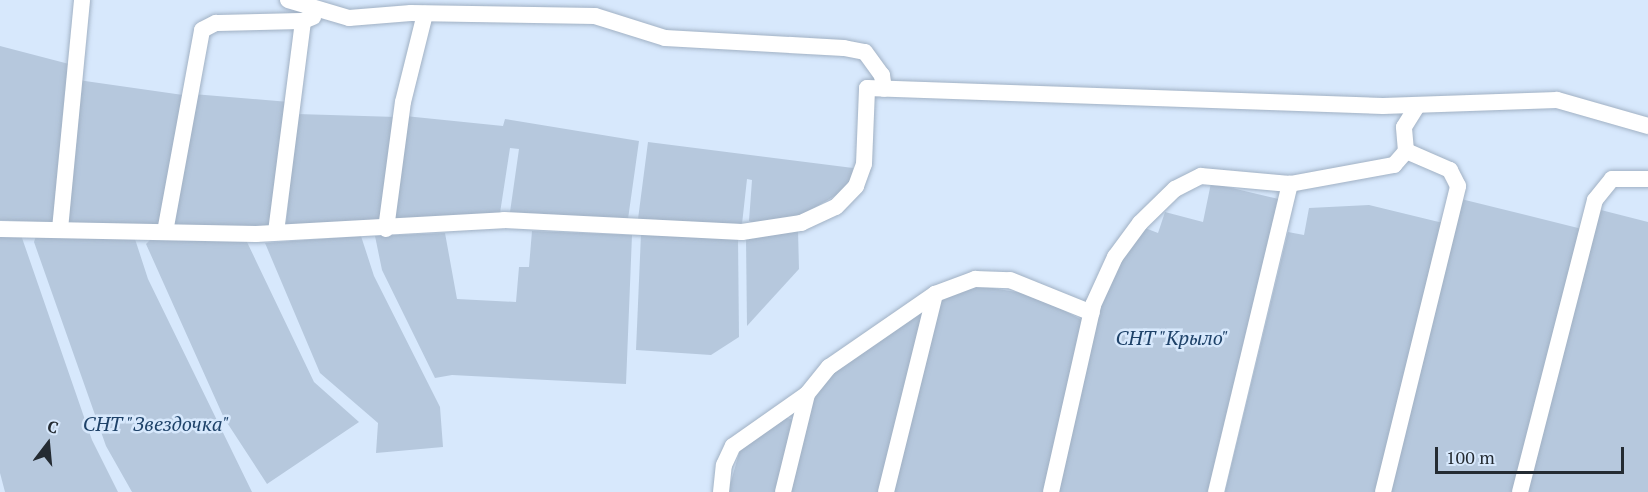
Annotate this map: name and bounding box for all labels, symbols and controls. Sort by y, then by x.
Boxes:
park label: СНТ "Крыло" [1115,325,1229,349]
park label: СНТ "Звездочка" [82,411,230,435]
north arrow [18,414,78,474]
text: С [45,415,61,439]
scale bar [1438,435,1627,473]
text: 100 m [1446,445,1495,469]

